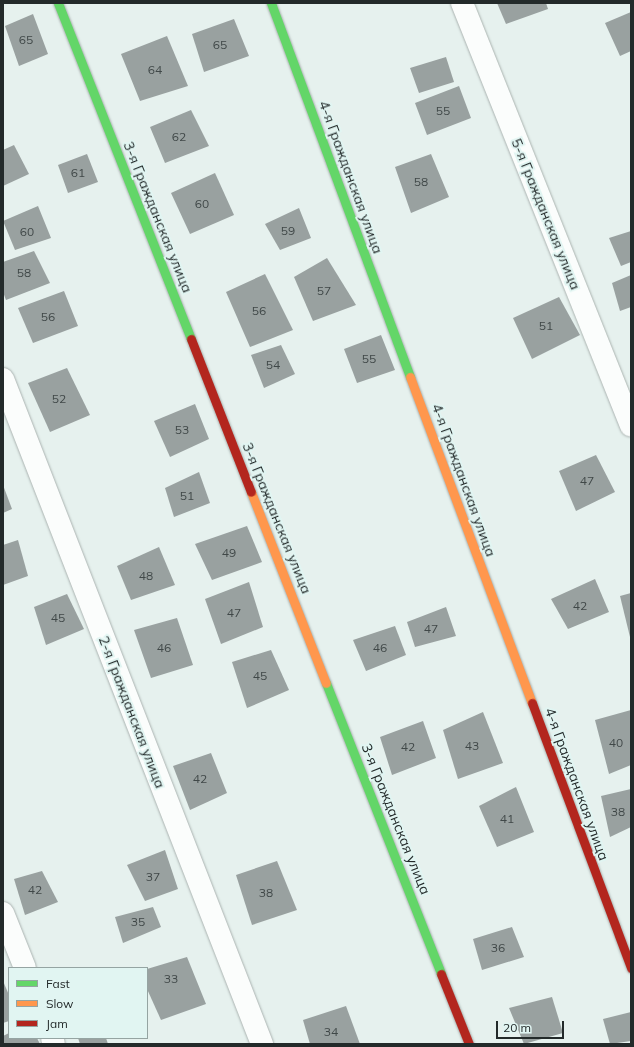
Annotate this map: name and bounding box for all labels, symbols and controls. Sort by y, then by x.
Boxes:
house number: 65 [19,33,33,47]
house number: 65 [213,38,227,52]
house number: 64 [148,63,162,77]
street label: 4-я Гражданская улица [315,98,387,256]
house number: 55 [436,104,450,118]
house number: 62 [172,130,186,144]
street label: 5-я Гражданская улица [508,136,584,292]
street label: 3-я Гражданская улица [120,139,196,295]
house number: 61 [71,166,85,180]
house number: 58 [414,175,428,189]
house number: 60 [195,197,209,211]
house number: 59 [281,224,295,238]
house number: 60 [20,225,34,239]
house number: 58 [17,266,31,280]
house number: 57 [317,284,331,298]
house number: 56 [252,304,266,318]
house number: 56 [41,310,55,324]
house number: 51 [539,319,553,333]
house number: 55 [362,352,376,366]
house number: 54 [266,358,280,372]
house number: 52 [52,392,66,406]
street label: 4-я Гражданская улица [428,401,500,559]
house number: 53 [175,423,189,437]
street label: 3-я Гражданская улица [239,440,315,596]
house number: 47 [580,474,594,488]
house number: 51 [180,489,194,503]
house number: 49 [222,546,236,560]
house number: 48 [139,569,153,583]
house number: 42 [573,599,587,613]
house number: 47 [227,606,241,620]
house number: 45 [51,611,65,625]
house number: 47 [424,622,438,636]
street label: 2-я Гражданская улица [95,634,169,790]
house number: 46 [157,641,171,655]
house number: 46 [373,641,387,655]
house number: 45 [253,669,267,683]
street label: 4-я Гражданская улица [541,705,613,863]
house number: 40 [609,736,623,750]
house number: 43 [465,739,479,753]
house number: 42 [401,740,415,754]
street label: 3-я Гражданская улица [358,741,434,897]
house number: 42 [193,772,207,786]
house number: 38 [611,805,625,819]
house number: 41 [500,812,514,826]
house number: 37 [146,870,160,884]
house number: 42 [28,883,42,897]
house number: 38 [259,886,273,900]
house number: 35 [131,915,145,929]
house number: 36 [491,941,505,955]
legend [8,967,148,1039]
house number: 33 [164,972,178,986]
text: Fast [46,976,70,991]
text: Slow [46,996,74,1011]
scale bar [498,1013,566,1039]
text: Jam [46,1016,68,1031]
text: 20 m [503,1020,531,1035]
house number: 34 [324,1025,338,1039]

